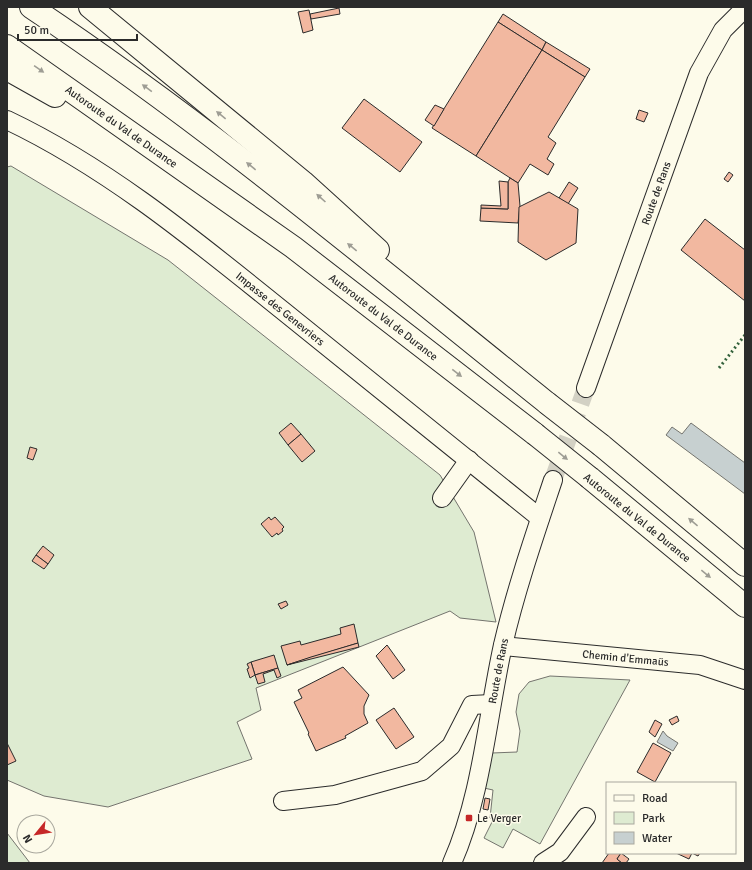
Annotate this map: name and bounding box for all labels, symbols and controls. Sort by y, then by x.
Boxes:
scale bar [18,16,137,42]
text: 50 m [24,23,49,38]
one-way arrow [34,65,44,73]
street label: Autoroute du Val de Durance [63,83,180,170]
one-way arrow [142,84,152,92]
one-way arrow [216,110,226,119]
street label: Route de Rans [639,159,673,227]
one-way arrow [246,161,256,170]
one-way arrow [316,194,325,203]
one-way arrow [347,243,358,251]
street label: Impasse des Genevriers [233,269,328,348]
street label: Autoroute du Val de Durance [327,271,441,363]
one-way arrow [451,369,462,377]
one-way arrow [557,452,568,460]
street label: Autoroute du Val de Durance [581,471,693,565]
one-way arrow [688,517,699,526]
one-way arrow [701,570,712,579]
street label: Route de Rans [486,637,511,705]
street label: Chemin d'Emmaüs [582,647,669,668]
legend [606,782,736,854]
text: Road [642,791,668,806]
text: Park [642,811,665,826]
place label: Le Verger [477,812,521,825]
marker: Le Verger [464,813,474,823]
north arrow [16,814,56,854]
text: Water [642,831,673,846]
text: N [20,832,35,845]

